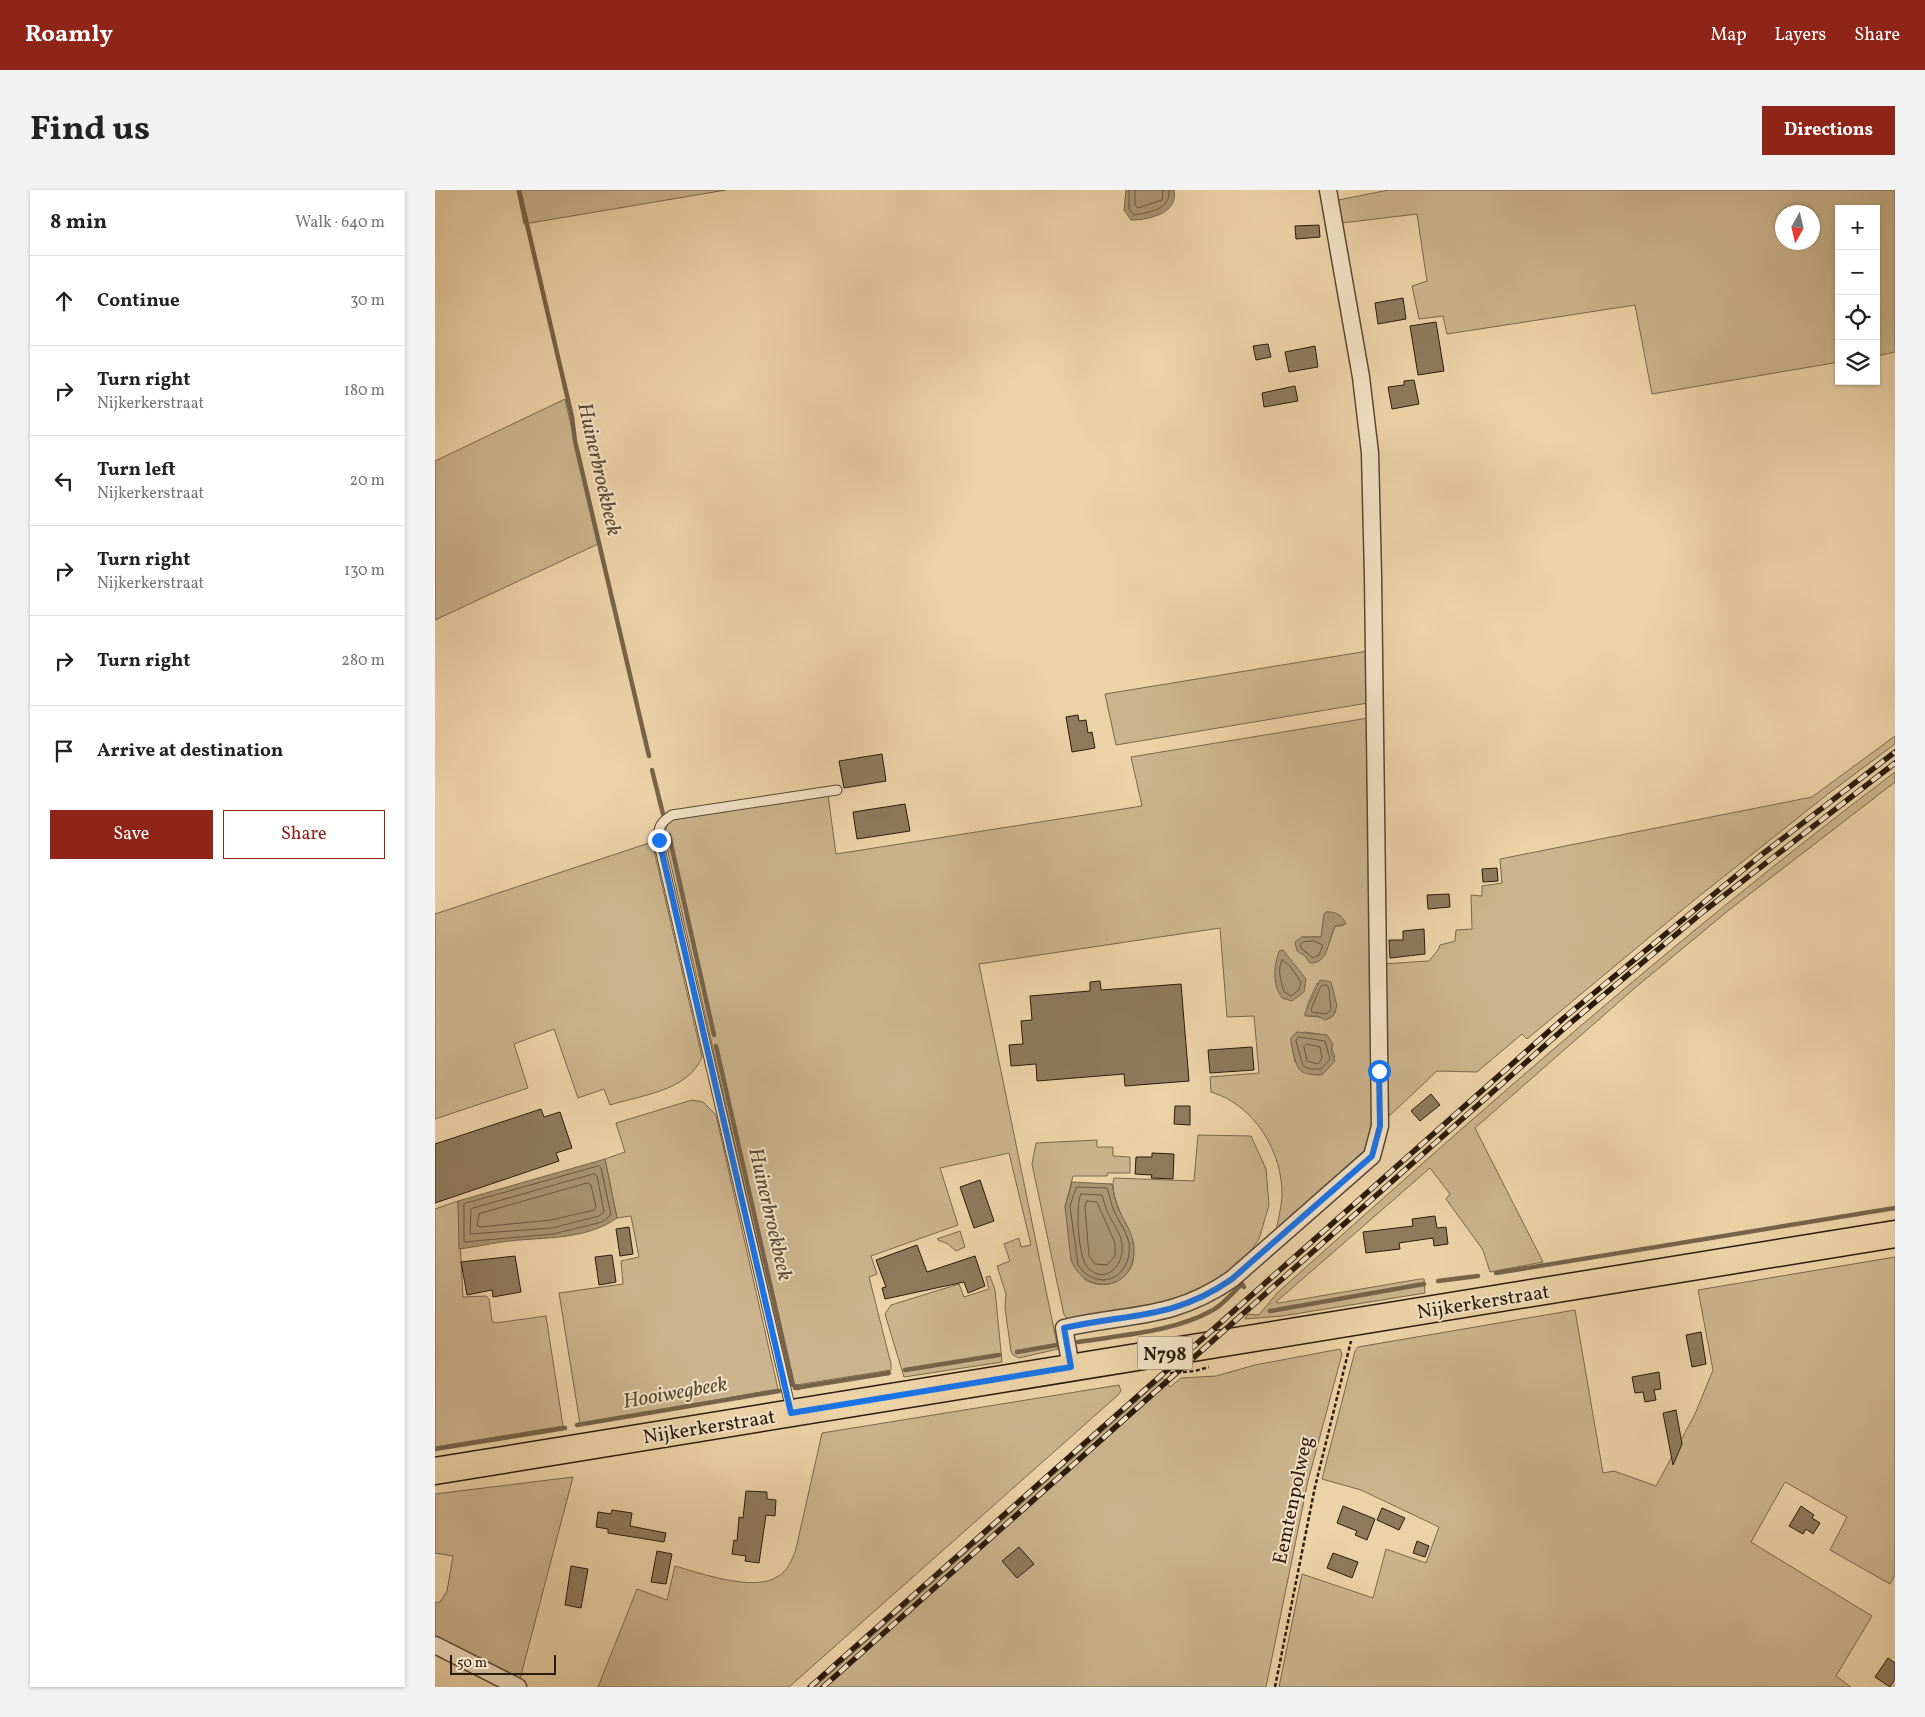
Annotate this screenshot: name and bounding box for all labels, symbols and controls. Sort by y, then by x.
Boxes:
text: Roamly [25,18,113,52]
text: Map [1710,23,1746,48]
text: Layers [1774,23,1826,48]
text: Share [1854,23,1900,48]
text: Find us [30,106,150,154]
button: Directions [1762,106,1895,155]
north arrow [1775,205,1820,250]
map controls [1835,205,1880,385]
button: + [1835,205,1880,250]
text: 8 min [50,208,107,237]
text: Walk · 640 m [295,212,385,234]
button: − [1835,250,1880,295]
icon: ahead [50,287,78,315]
text: Continue [97,288,180,314]
text: 30 m [350,290,385,312]
button: locate [1835,295,1880,340]
button: layers [1835,340,1880,385]
text: Turn right [97,367,190,393]
icon: right [50,377,78,405]
text: 180 m [344,380,385,402]
text: Nijkerkerstraat [97,393,204,415]
water label: Huinerbroekbeek [569,400,628,539]
text: Turn left [97,457,176,483]
icon: left [50,467,78,495]
text: 20 m [350,470,385,492]
text: Nijkerkerstraat [97,483,204,505]
text: Turn right [97,547,190,573]
icon: right [50,557,78,585]
text: 130 m [344,560,385,582]
text: Nijkerkerstraat [97,573,204,595]
icon: right [50,647,78,675]
text: Turn right [97,648,190,674]
text: 280 m [341,650,385,672]
icon: arrive [50,737,78,765]
text: Arrive at destination [97,738,283,764]
button: Save [50,810,213,859]
button: Share [223,810,385,859]
route end [648,829,671,852]
route start [1368,1060,1391,1083]
water label: Huinerbroekbeek [740,1145,799,1284]
street label: Nijkerkerstraat [1415,1279,1552,1327]
road number: N798 [1137,1336,1193,1370]
water label: Hooiwegbeek [621,1370,730,1417]
street label: Nijkerkerstraat [641,1404,778,1452]
street label: Eemtenpolweg [1267,1434,1321,1567]
scale bar [450,1652,556,1675]
text: 50 m [457,1654,487,1673]

